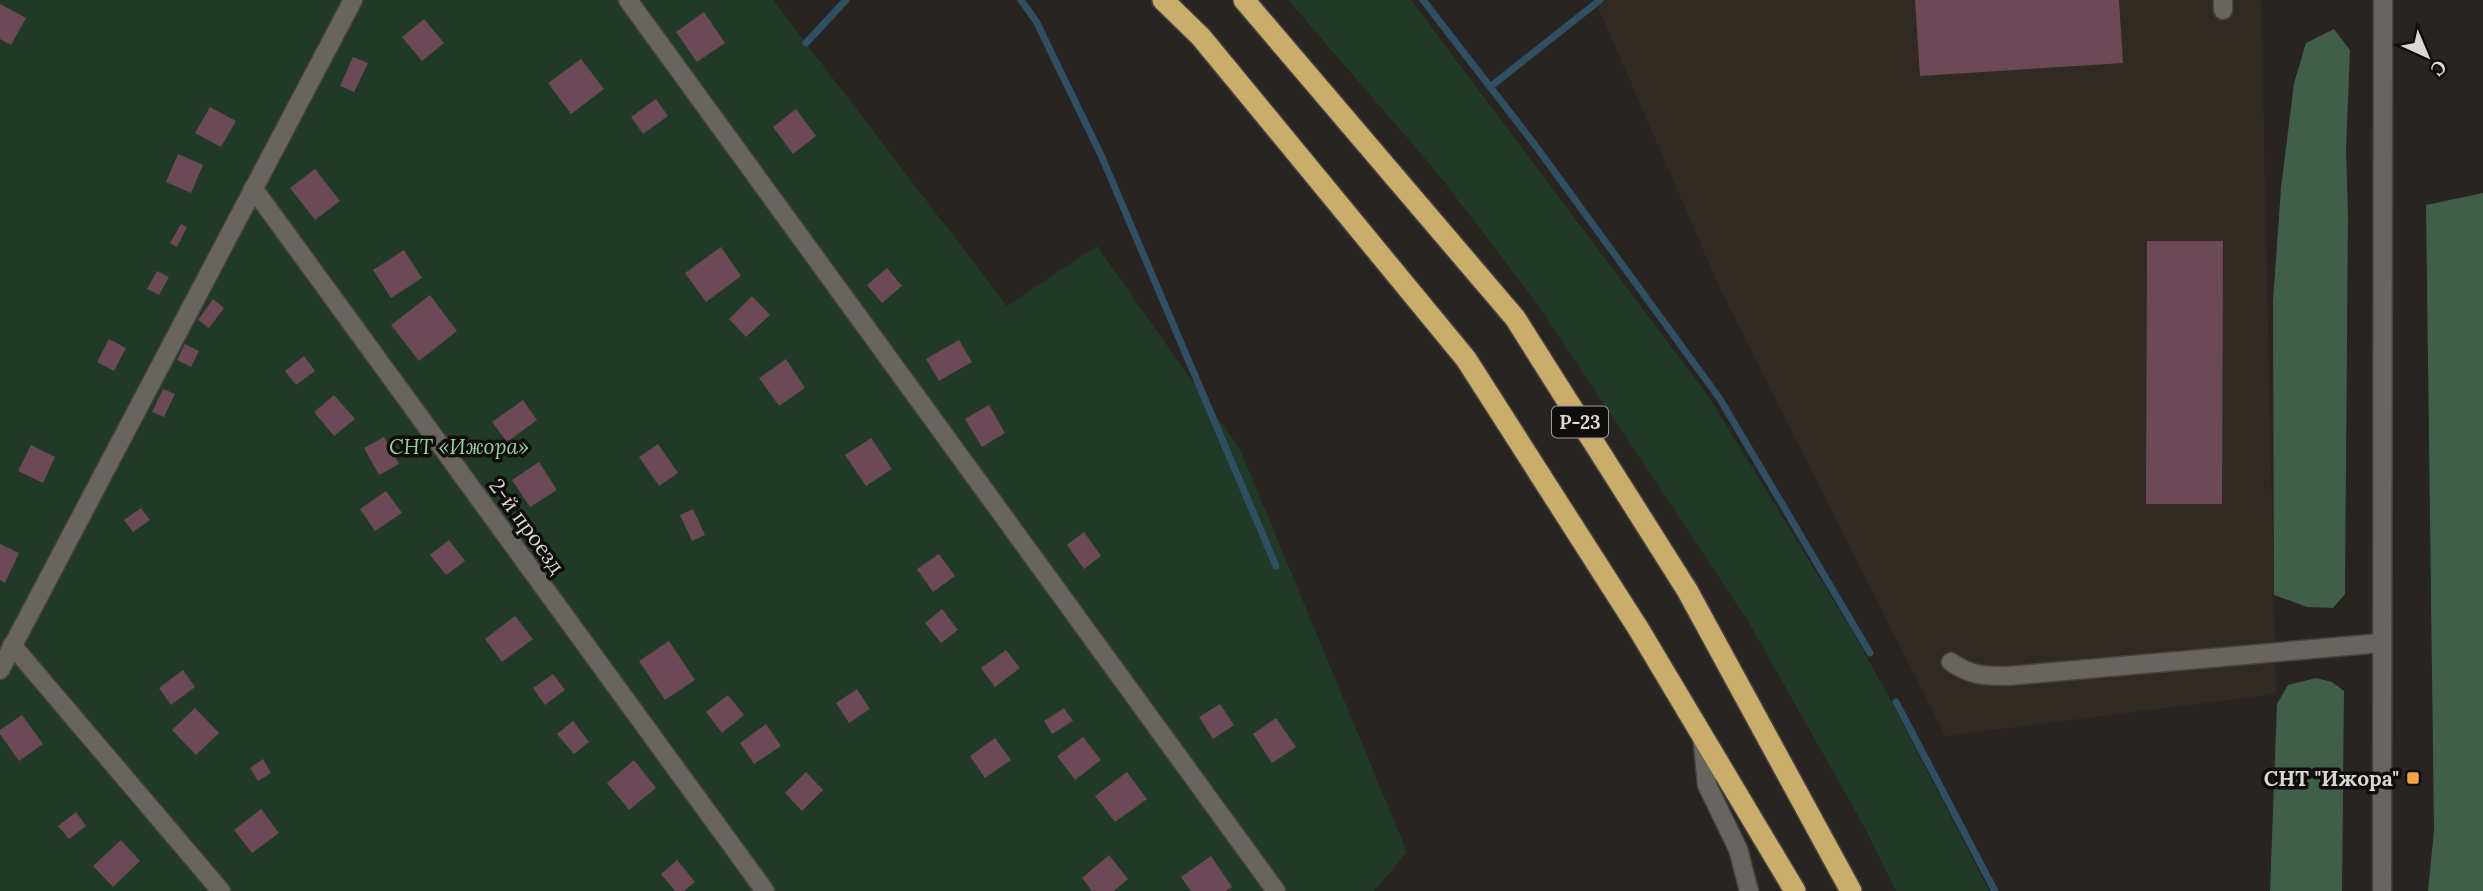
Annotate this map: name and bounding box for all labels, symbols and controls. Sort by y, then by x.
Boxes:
north arrow [2392,21,2462,91]
text: С [2426,55,2452,81]
road number: Р-23 [1552,406,1608,438]
park label: СНТ «Ижора» [389,433,529,460]
street label: 2-й проезд [483,473,571,579]
place label: СНТ "Ижора" [2264,765,2399,792]
marker: СНТ "Ижора" [2405,770,2421,786]

